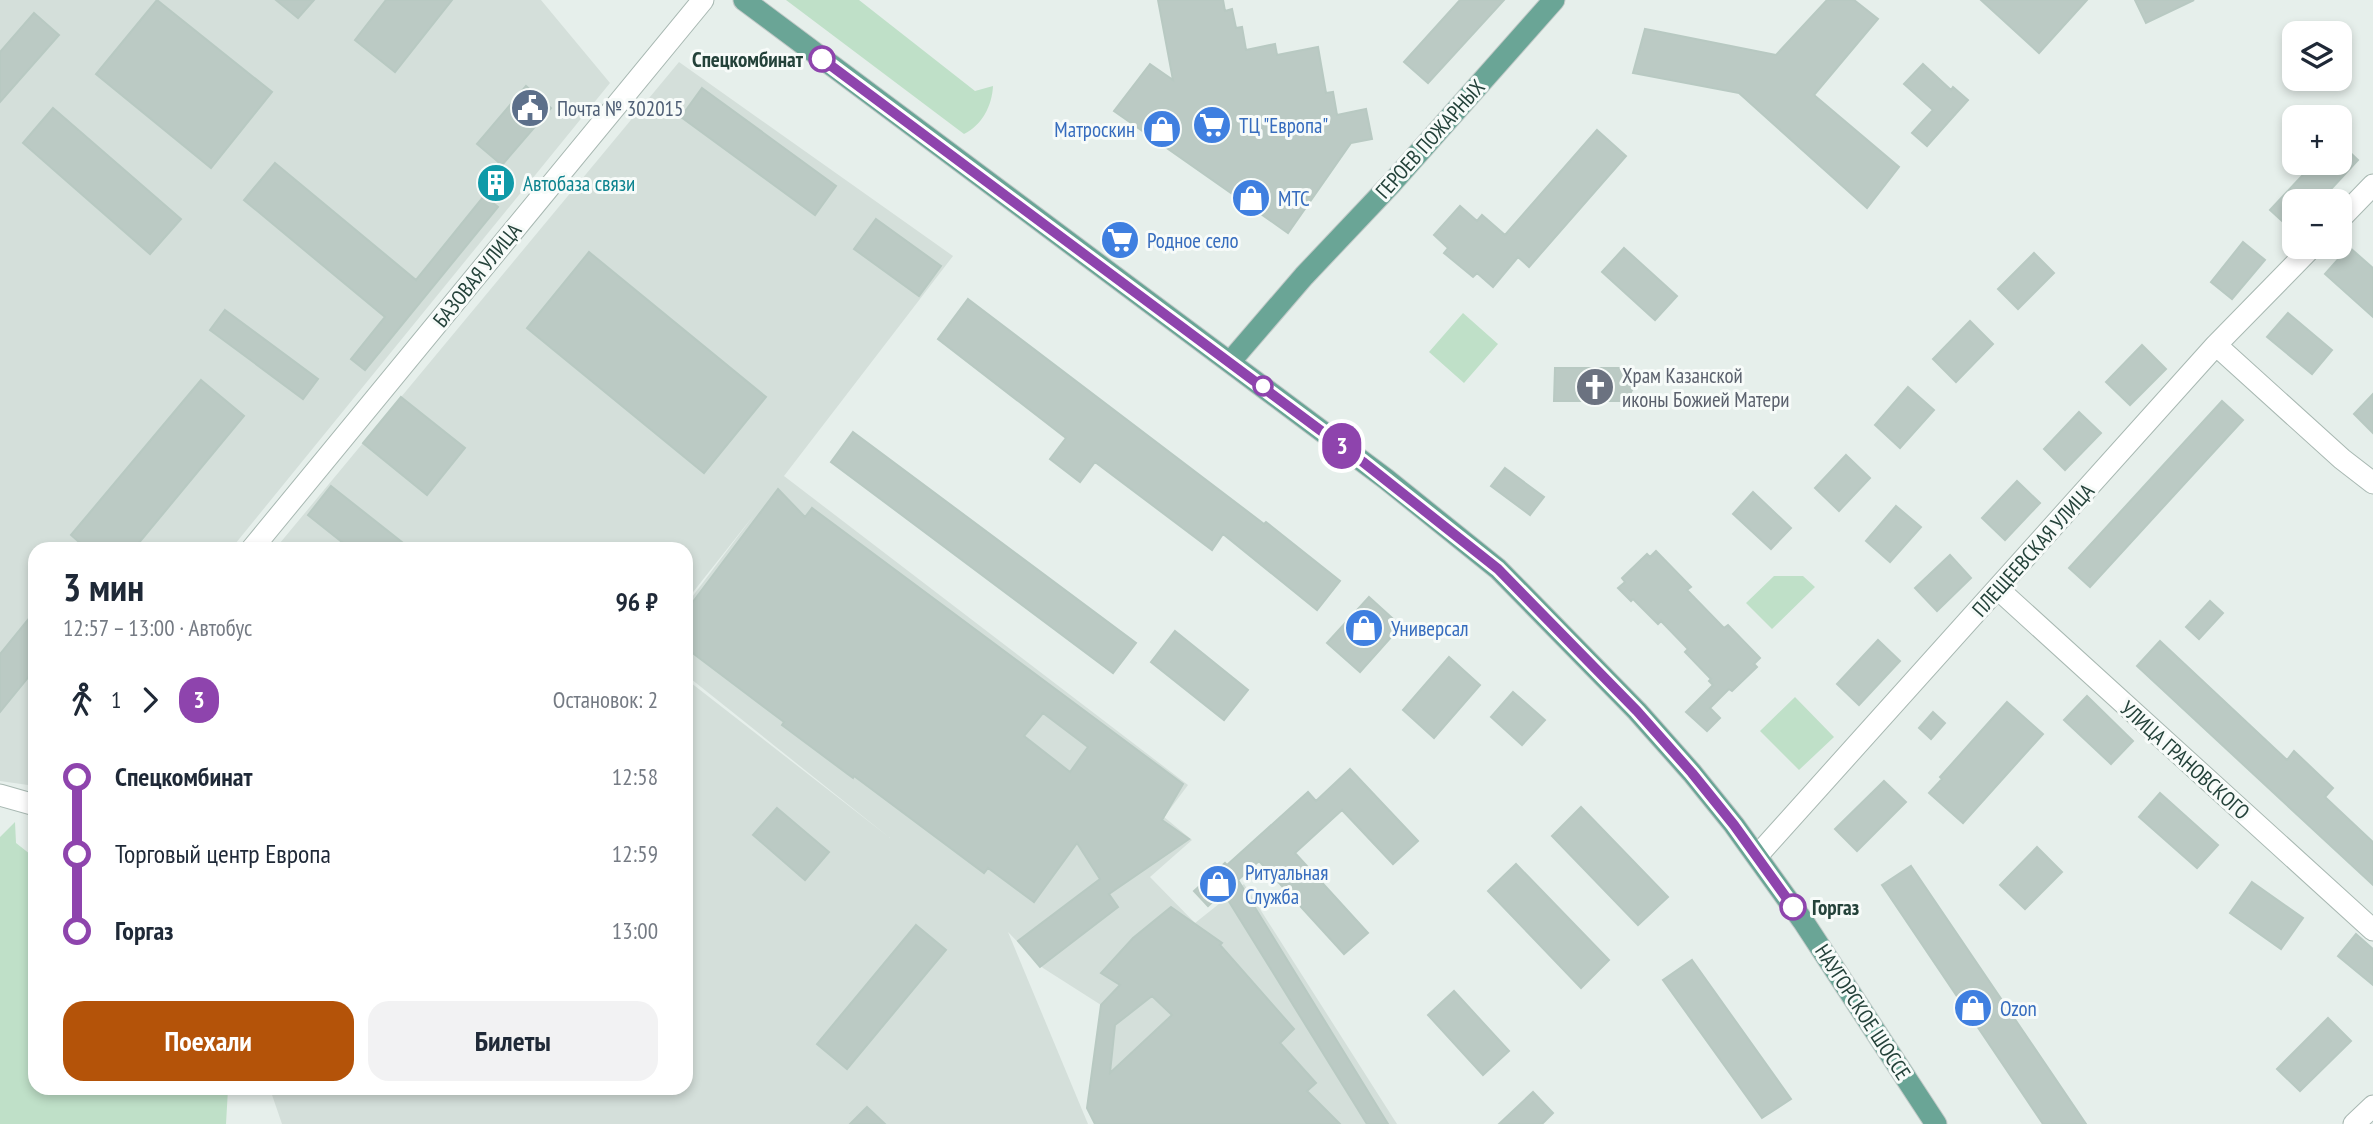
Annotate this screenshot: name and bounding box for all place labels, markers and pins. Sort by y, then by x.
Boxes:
place label: Спецкомбинат [692,46,804,73]
marker: Спецкомбинат [809,46,835,72]
public building icon: Почта № 302015 [509,87,551,129]
place label: Почта № 302015 [557,95,683,122]
supermarket icon: ТЦ "Европа" [1191,104,1233,146]
shop icon: Матроскин [1141,108,1183,150]
place label: ТЦ "Европа" [1239,112,1328,139]
place label: Матроскин [1054,116,1135,143]
building icon: Автобаза связи [475,162,517,204]
place label: Автобаза связи [523,170,635,197]
shop icon: МТС [1230,177,1272,219]
place label: МТС [1278,185,1310,212]
supermarket icon: Родное село [1099,219,1141,261]
place label: Родное село [1147,227,1239,254]
place label: Храм Казанской иконы Божией Матери [1622,362,1790,413]
church icon: Храм Казанской иконы Божией Матери [1574,366,1616,408]
unlabelled marker [1253,376,1273,396]
shop icon: Универсал [1343,607,1385,649]
place label: Универсал [1391,615,1469,642]
place label: Ритуальная Служба [1245,859,1328,910]
shop icon: Ритуальная Служба [1197,863,1239,905]
marker: Горгаз [1780,894,1806,920]
place label: Горгаз [1812,894,1859,921]
shop icon: Ozon [1952,987,1994,1029]
place label: Ozon [2000,995,2037,1022]

